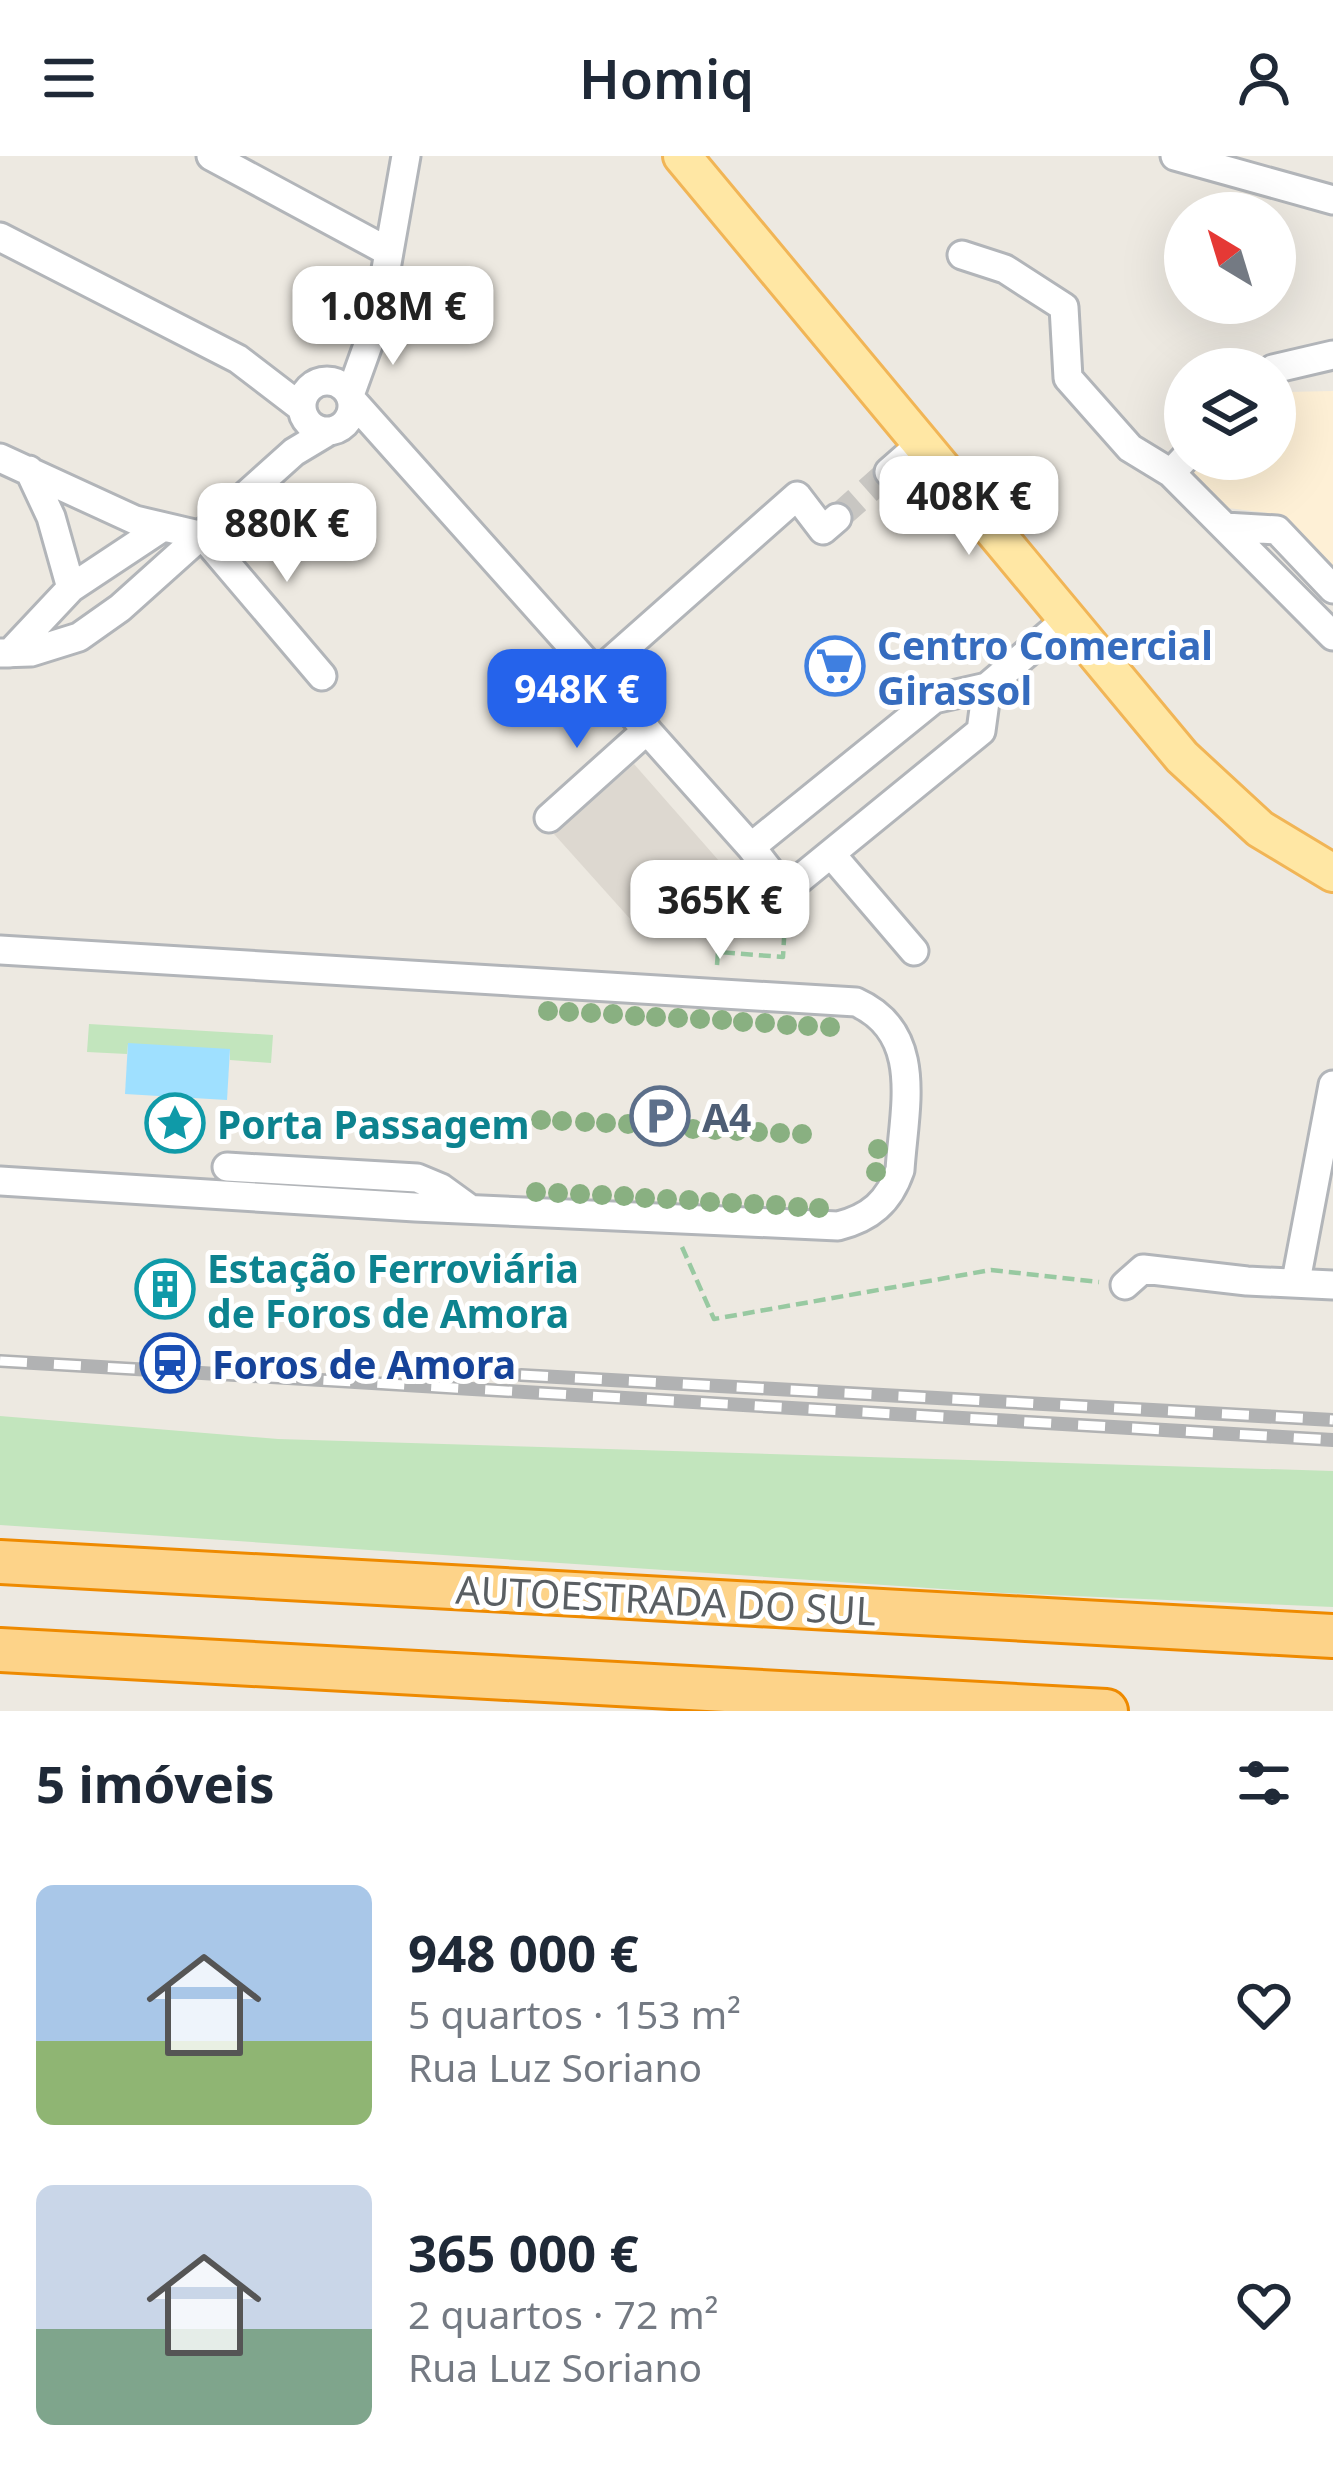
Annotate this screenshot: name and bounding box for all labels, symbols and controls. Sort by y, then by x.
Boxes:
text: Homiq [579,41,754,115]
icon: menu [36,45,102,111]
icon: person [1231,45,1297,111]
north arrow [1164,192,1296,324]
map controls [1164,192,1296,480]
pin: 1.08M € [282,266,504,368]
text: 1.08M € [319,278,467,331]
button: layers [1164,348,1296,480]
pin: 408K € [871,456,1067,558]
text: 408K € [906,468,1032,521]
pin: 880K € [189,483,385,585]
text: 880K € [224,495,350,548]
place label: Centro Comercial Girassol [877,618,1213,716]
supermarket icon: Centro Comercial Girassol [804,635,866,697]
pin: 948K € [479,649,675,751]
text: 948K € [514,661,640,714]
pin: 365K € [622,860,818,962]
text: 365K € [657,872,783,925]
parking icon: A4 [629,1085,691,1147]
place label: A4 [702,1090,751,1143]
place icon: Porta Passagem [144,1092,206,1154]
place label: Porta Passagem [217,1097,530,1150]
place label: Estação Ferroviária de Foros de Amora [207,1241,579,1339]
building icon: Estação Ferroviária de Foros de Amora [134,1258,196,1320]
station icon: Foros de Amora [139,1332,201,1394]
place label: Foros de Amora [212,1337,516,1390]
street label: AUTOESTRADA DO SUL [454,1562,878,1636]
text: 5 imóveis [36,1748,275,1818]
icon: filters [1231,1750,1297,1816]
text: 948 000 € [408,1917,639,1987]
icon: home [132,1933,276,2077]
icon: heart [1231,1972,1297,2038]
text: 5 quartos · 153 m² [408,1987,741,2040]
text: Rua Luz Soriano [408,2040,702,2093]
text: 365 000 € [408,2217,639,2287]
icon: home [132,2233,276,2377]
icon: heart [1231,2272,1297,2338]
text: 2 quartos · 72 m² [408,2287,718,2340]
text: Rua Luz Soriano [408,2340,702,2393]

